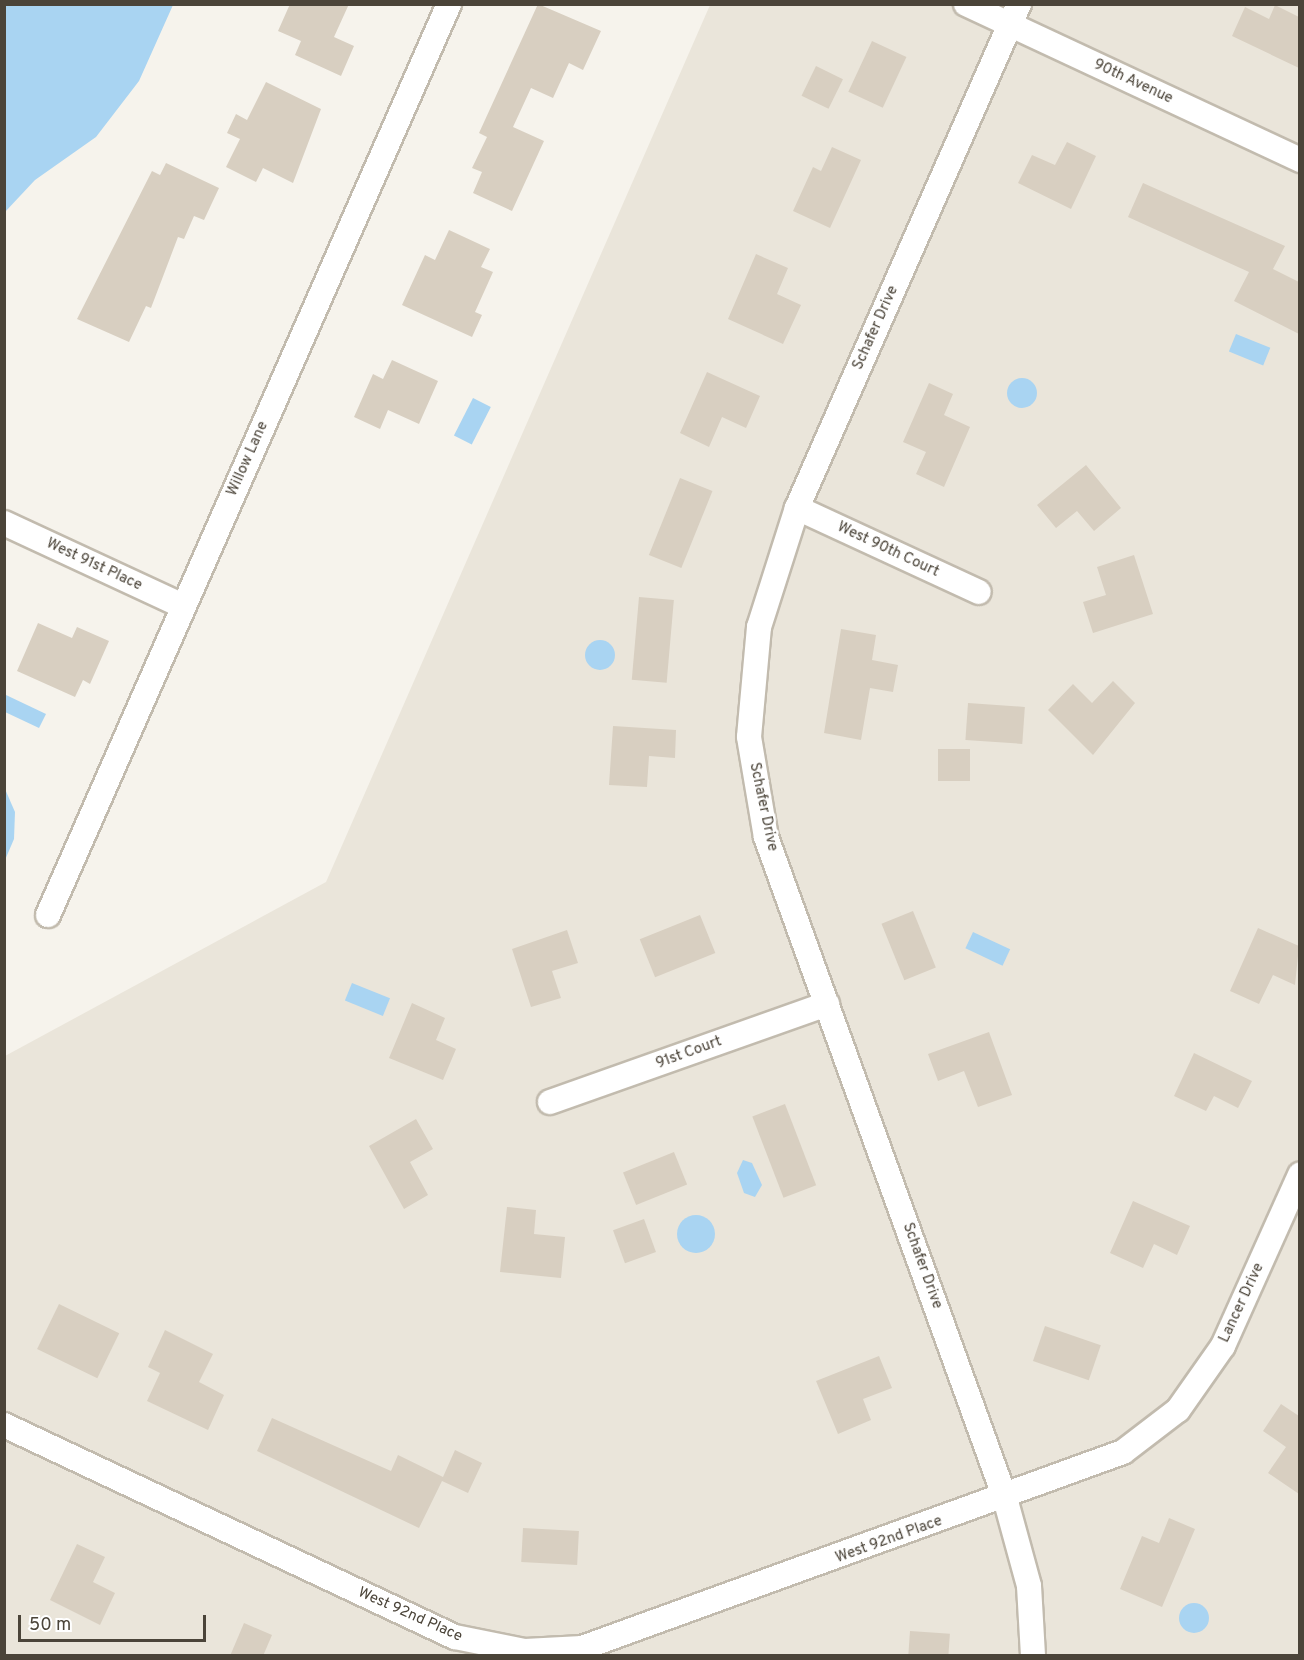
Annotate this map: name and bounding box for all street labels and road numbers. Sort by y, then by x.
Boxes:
street label: 90th Avenue [1090,56,1176,108]
street label: Schafer Drive [849,283,903,373]
street label: Willow Lane [224,419,272,499]
street label: West 90th Court [834,518,942,582]
street label: West 91st Place [43,535,145,595]
street label: Schafer Drive [745,761,781,853]
street label: 91st Court [654,1033,724,1073]
street label: Schafer Drive [898,1220,946,1312]
street label: Lancer Drive [1216,1260,1268,1346]
street label: West 92nd Place [833,1512,945,1568]
street label: West 92nd Place [355,1584,465,1646]

